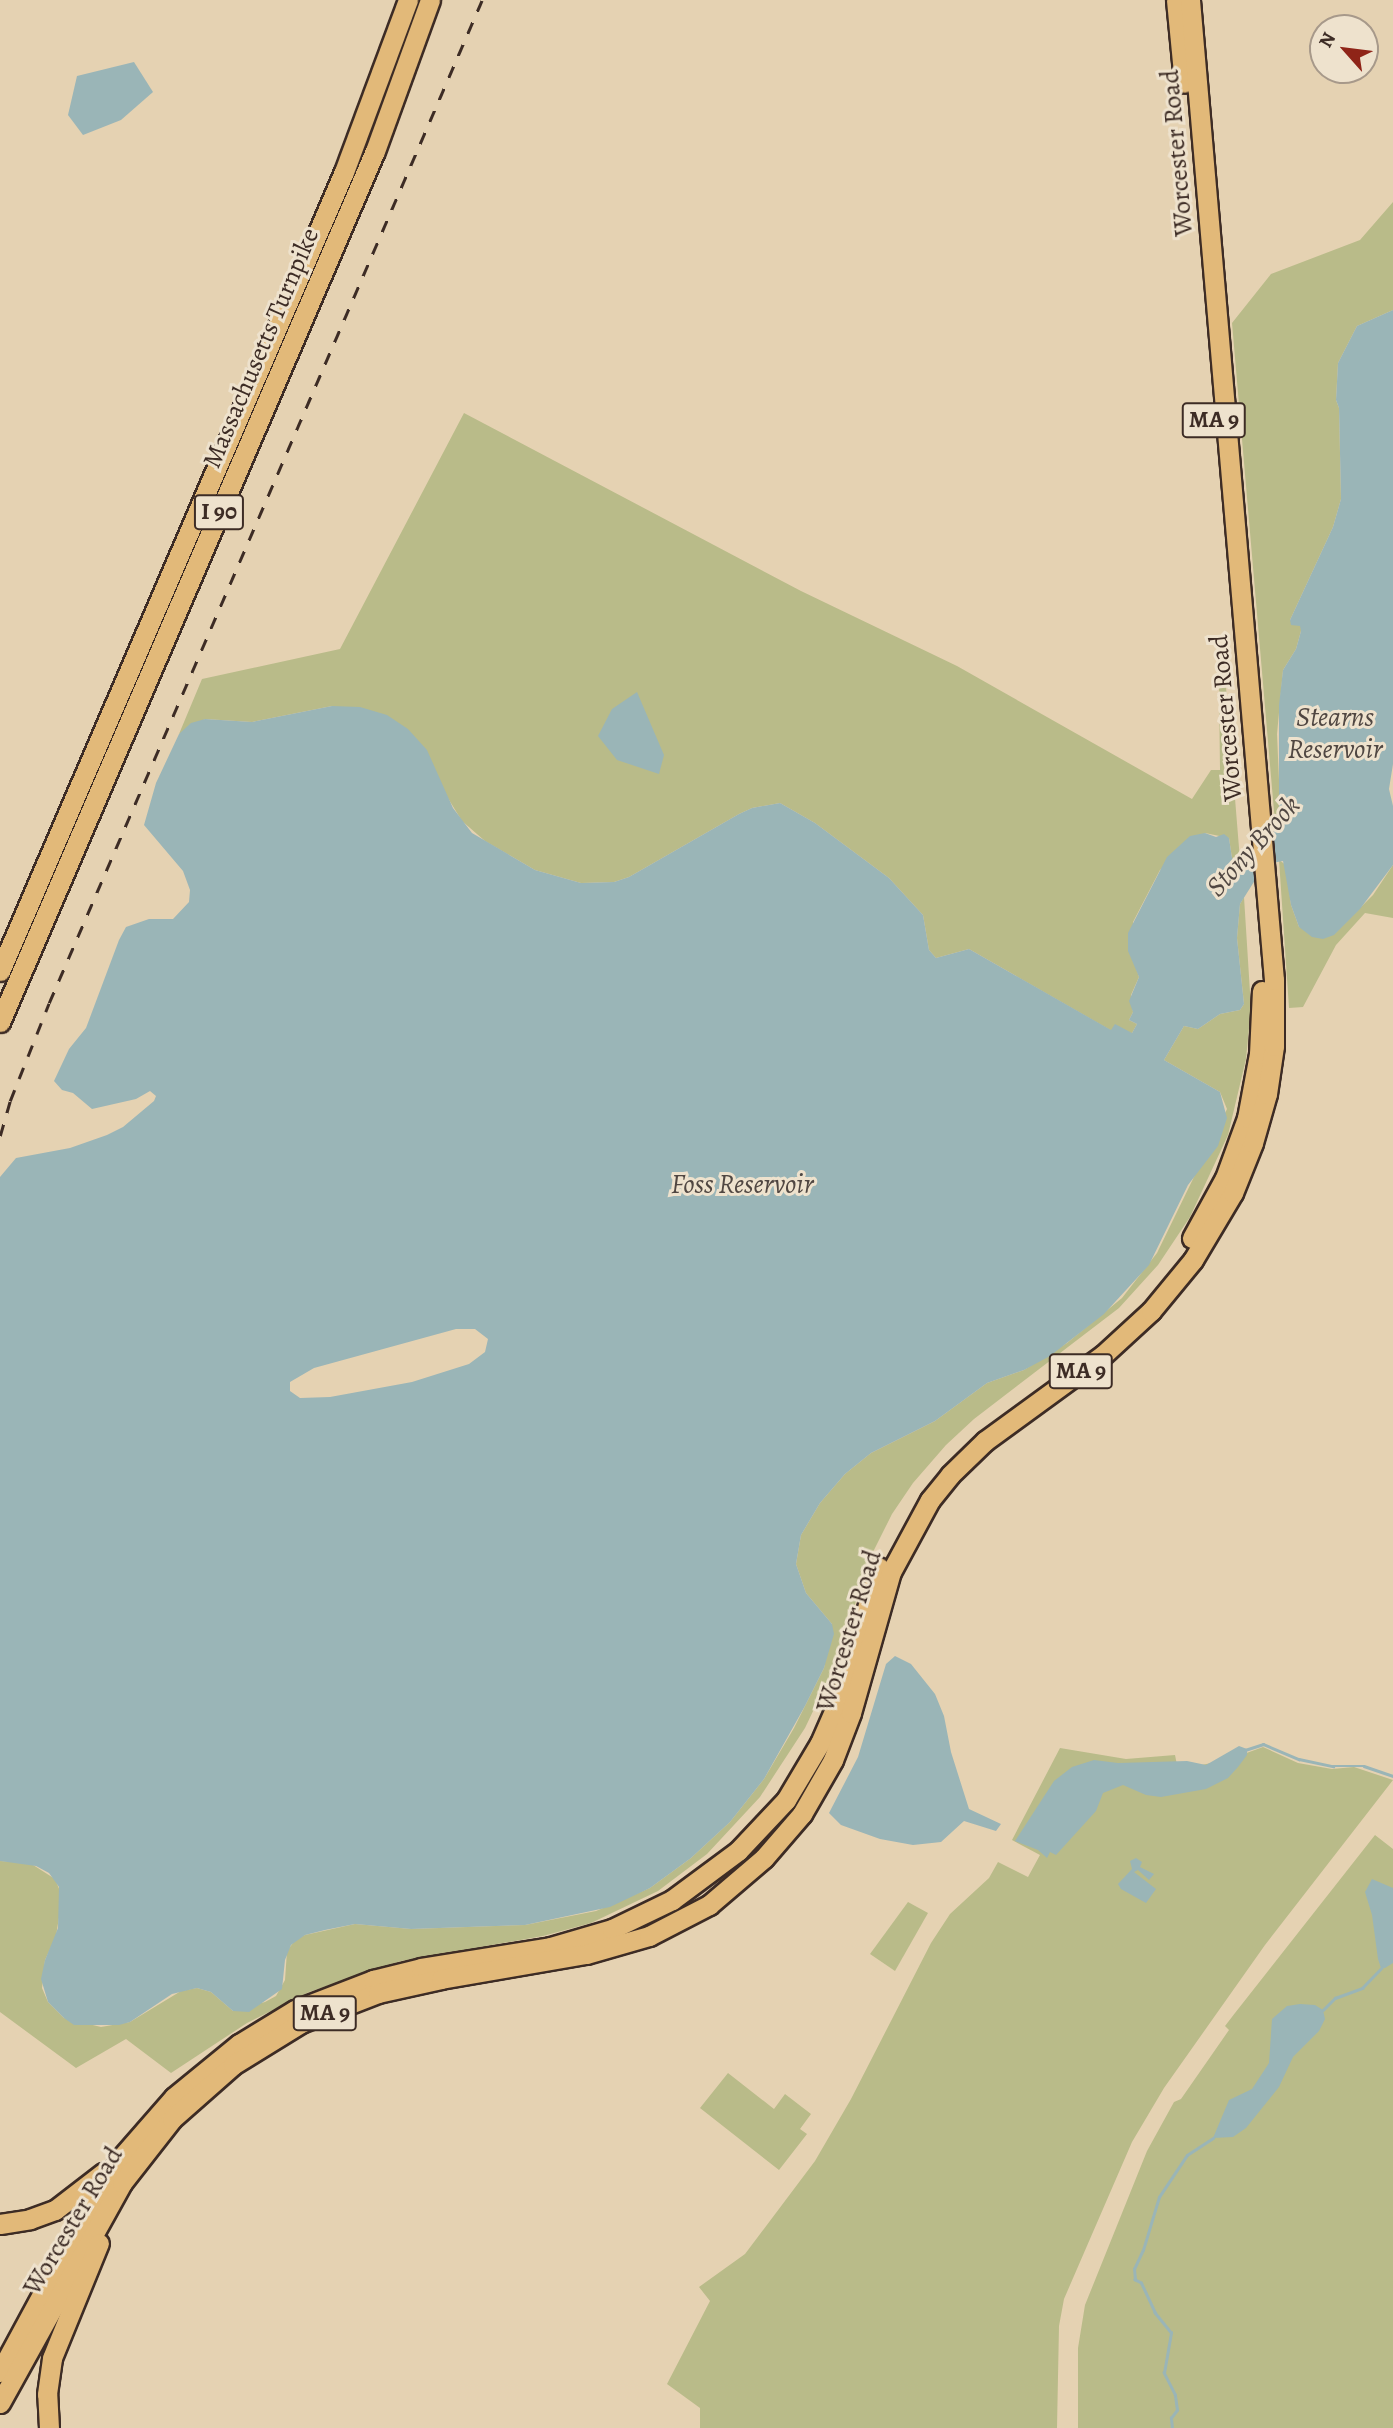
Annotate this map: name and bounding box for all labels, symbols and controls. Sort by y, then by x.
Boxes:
north arrow [1309,14,1379,84]
text: N [1312,28,1342,52]
street label: Worcester Road [1154,68,1200,238]
street label: Massachusetts Turnpike [196,223,326,473]
road number: MA 9 [1181,400,1247,440]
road number: I 90 [193,491,245,532]
street label: Worcester Road [1203,633,1249,803]
water label: Stearns Reservoir [1287,700,1383,766]
water label: Stony Brook [1199,789,1307,903]
water label: Foss Reservoir [671,1167,813,1201]
road number: MA 9 [1048,1350,1114,1392]
street label: Worcester Road [810,1547,888,1715]
road number: MA 9 [292,1992,358,2034]
street label: Worcester Road [17,2141,129,2301]

